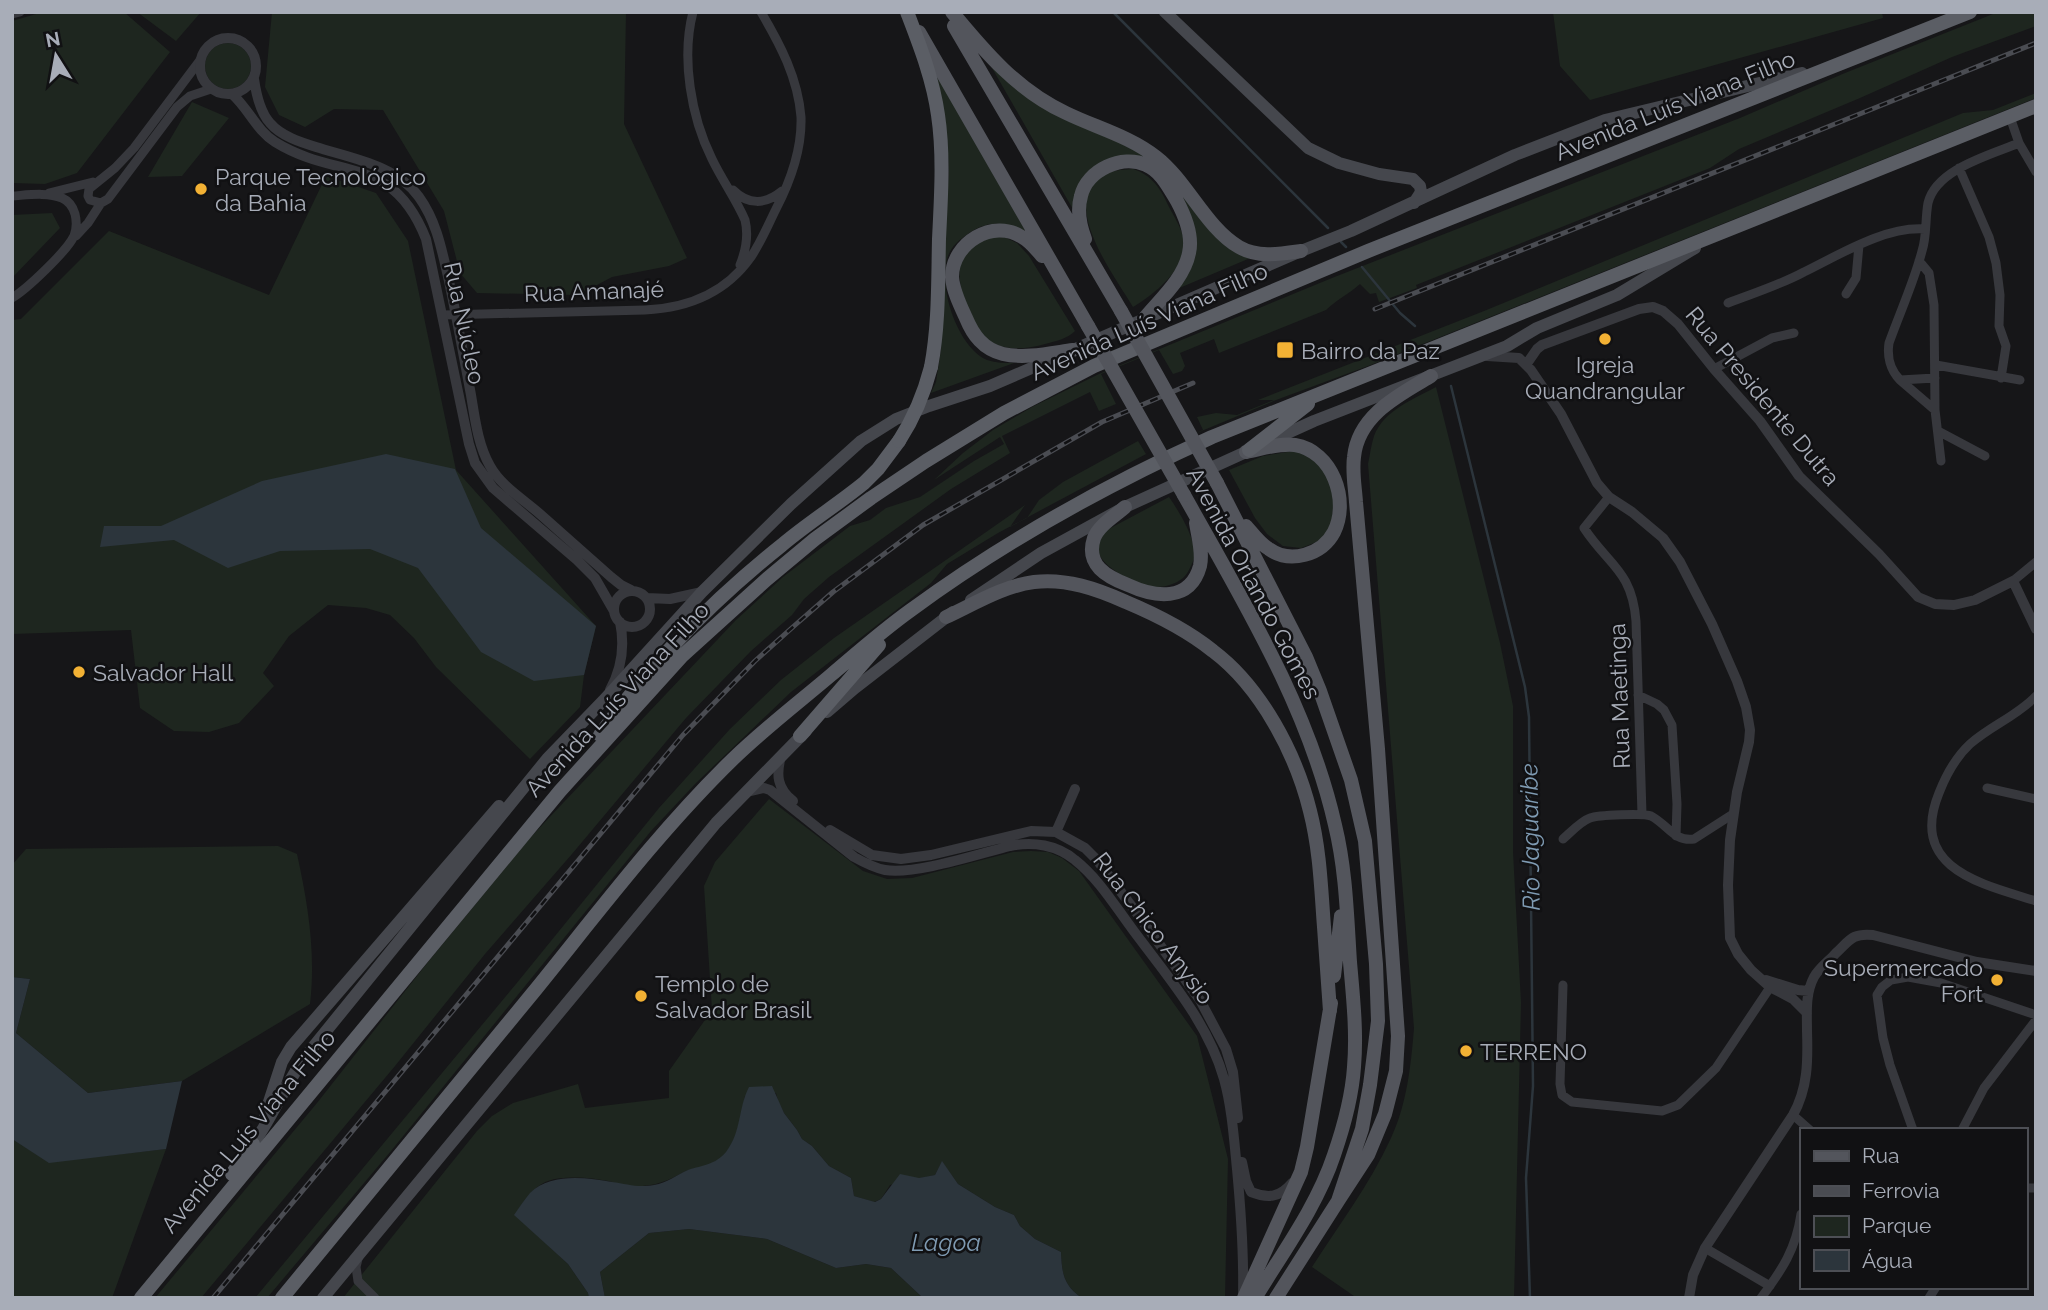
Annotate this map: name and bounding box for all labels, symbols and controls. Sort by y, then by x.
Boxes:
north arrow [21,21,91,91]
text: N [44,27,62,51]
street label: Avenida Luís Viana Filho [1551,44,1799,166]
place label: Parque Tecnológico da Bahia [215,163,426,216]
marker: Parque Tecnológico da Bahia [193,181,209,197]
street label: Avenida Luís Viana Filho [1026,257,1272,385]
street label: Rua Núcleo [439,259,491,387]
street label: Rua Amanajé [524,275,664,307]
street label: Rua Presidente Dutra [1680,301,1846,491]
marker: Igreja Quandrangular [1597,331,1613,347]
place label: Bairro da Paz [1301,337,1440,364]
marker: Bairro da Paz [1275,340,1295,360]
place label: Igreja Quandrangular [1525,351,1685,404]
street label: Avenida Orlando Gomes [1181,463,1327,703]
street label: Avenida Luís Viana Filho [520,596,714,802]
street label: Rua Maetinga [1603,623,1635,769]
place label: Salvador Hall [93,659,234,686]
marker: Salvador Hall [71,664,87,680]
water label: Rio Jaguaribe [1514,763,1546,911]
street label: Rua Chico Anysio [1088,847,1220,1009]
place label: Supermercado Fort [1824,954,1983,1007]
place label: Templo de Salvador Brasil [655,970,812,1023]
marker: Supermercado Fort [1989,972,2005,988]
marker: Templo de Salvador Brasil [633,988,649,1004]
street label: Avenida Luís Viana Filho [155,1024,341,1238]
place label: TERRENO [1480,1038,1587,1065]
marker: TERRENO [1458,1043,1474,1059]
legend [1800,1128,2027,1289]
text: Rua [1862,1143,1899,1168]
text: Ferrovia [1862,1178,1940,1203]
text: Parque [1862,1213,1931,1238]
water label: Lagoa [911,1228,981,1257]
text: Água [1862,1248,1913,1273]

